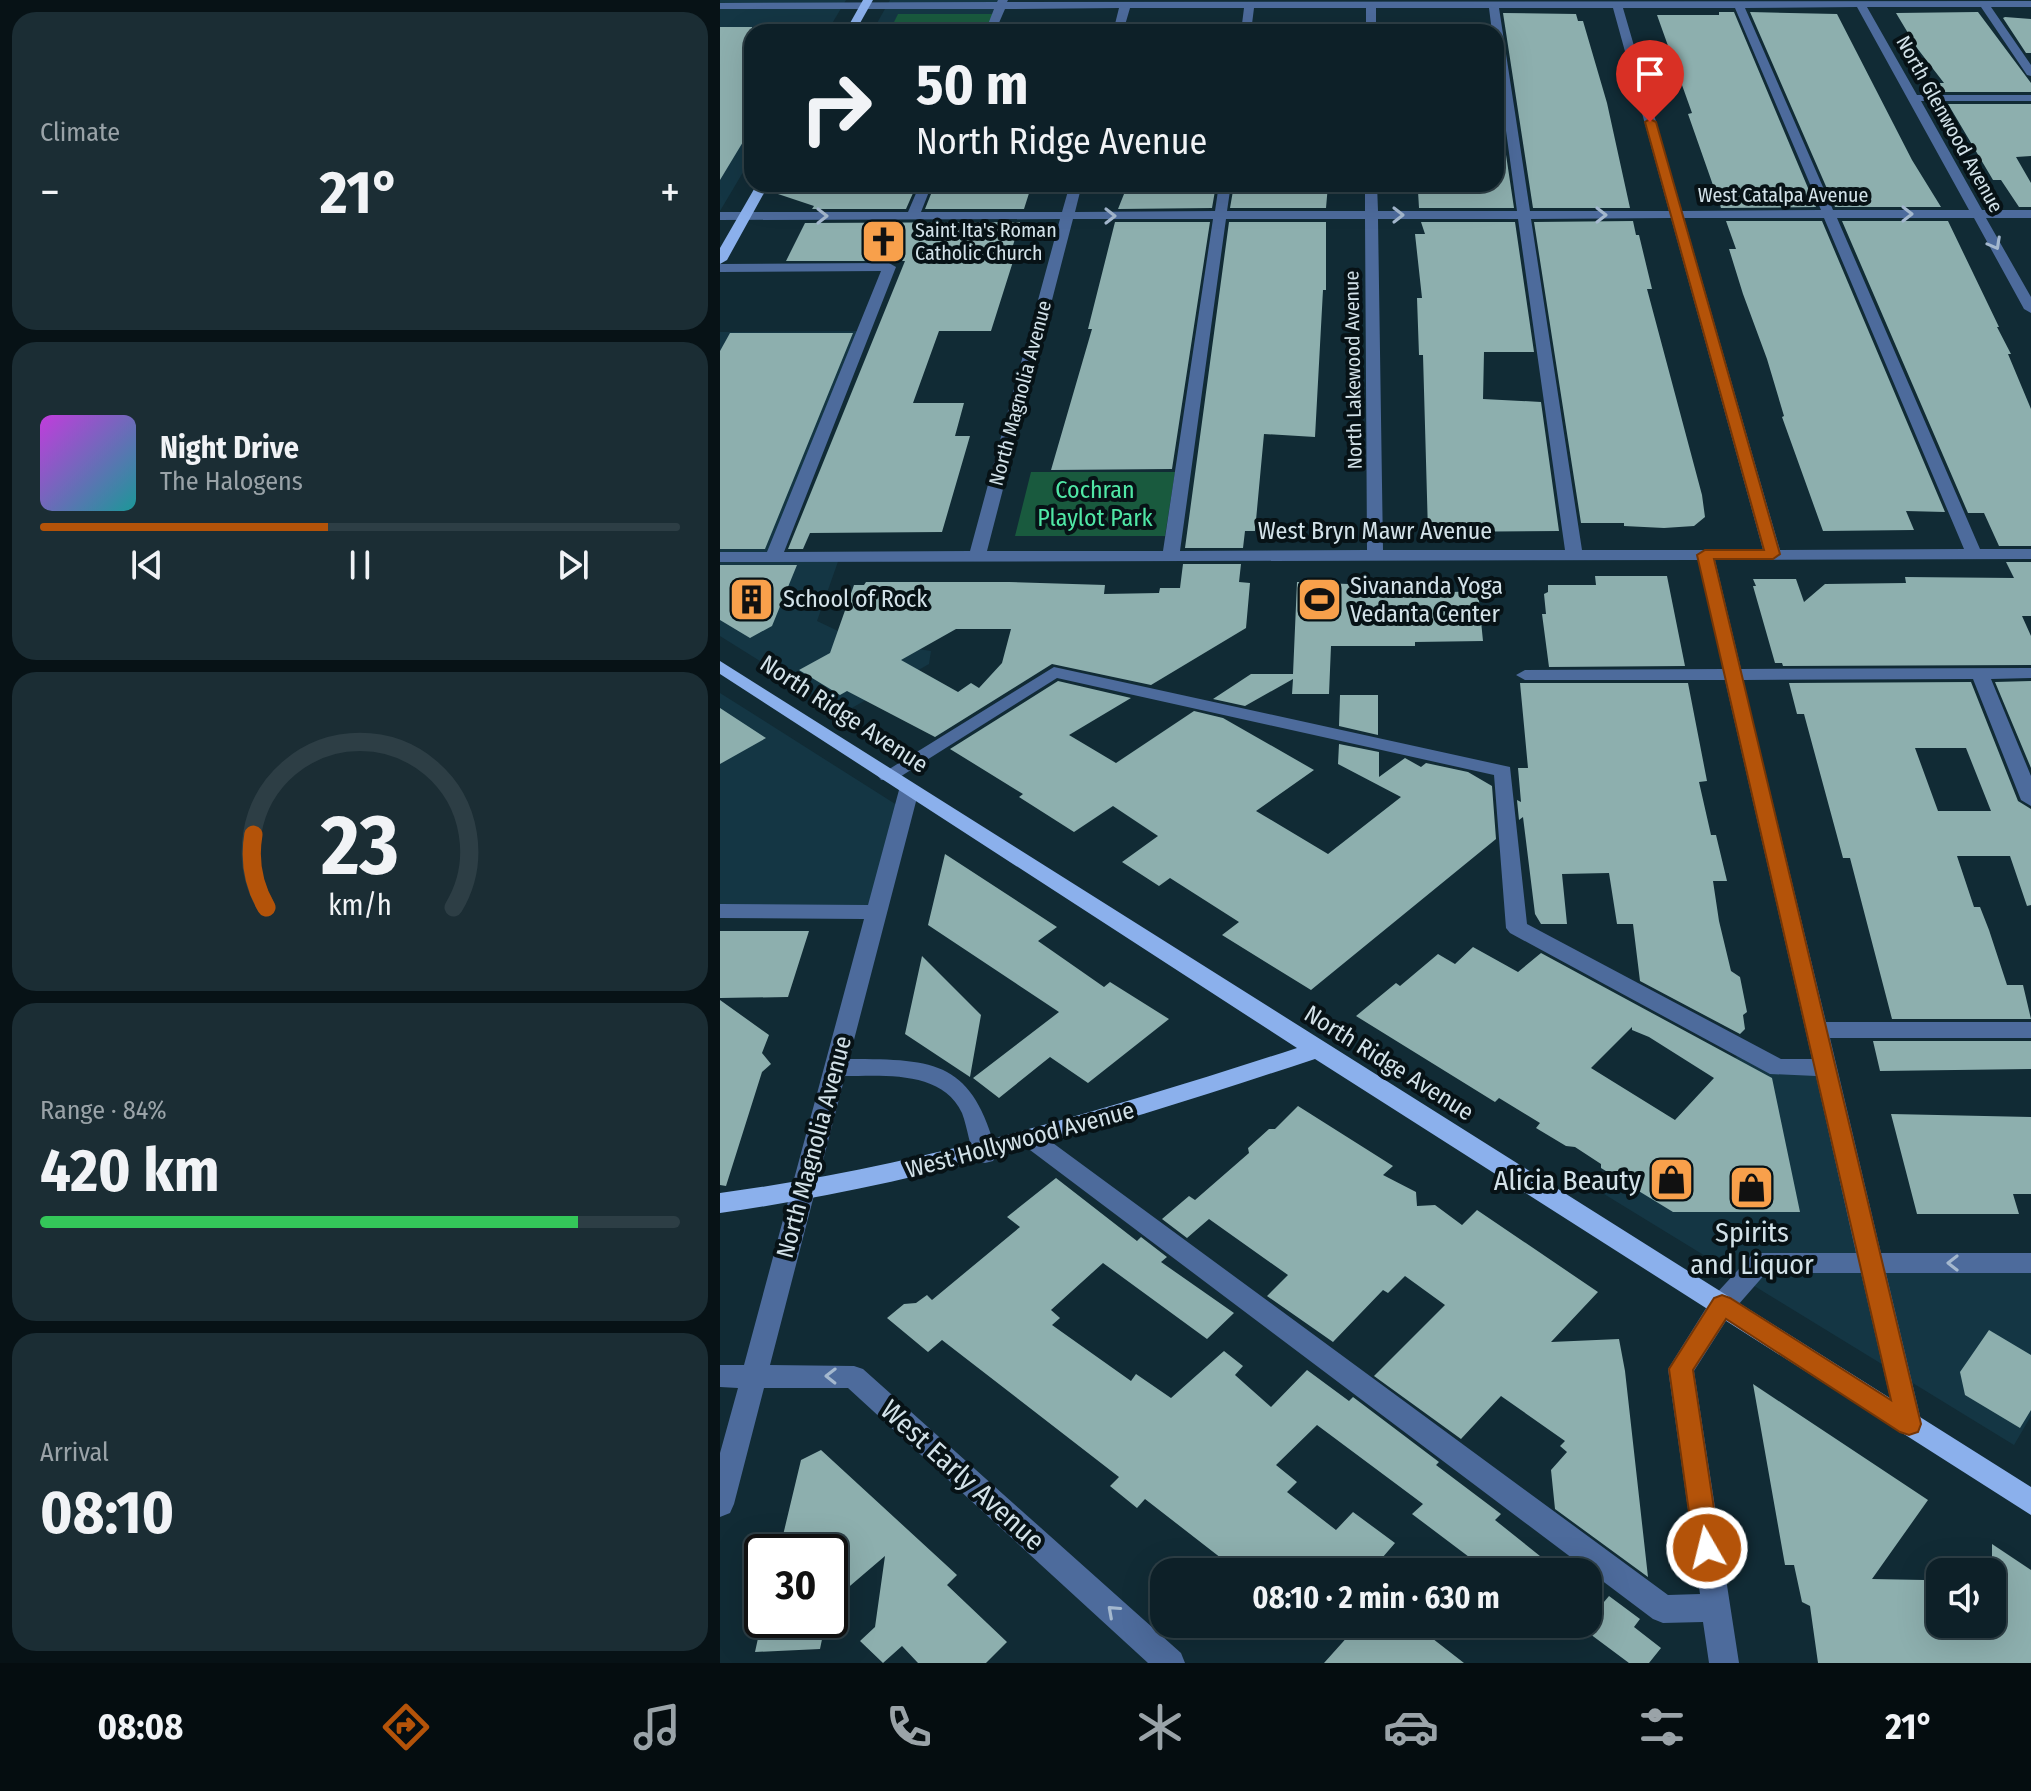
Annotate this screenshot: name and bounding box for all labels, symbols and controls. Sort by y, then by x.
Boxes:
street label: North Glenwood Avenue [1891,32,2009,216]
pin [1616,40,1684,122]
text: 50 m [916,52,1028,119]
icon: arrive [1628,52,1672,96]
icon: right [784,56,888,160]
text: Climate [40,117,120,148]
text: North Ridge Avenue [916,120,1207,164]
text: 21° [320,157,400,229]
text: − [40,166,60,219]
text: + [660,166,680,219]
street label: West Catalpa Avenue [1698,183,1868,207]
one-way arrow [1901,205,1914,223]
one-way arrow [1392,206,1405,224]
one-way arrow [1595,206,1608,224]
one-way arrow [816,207,829,225]
one-way arrow [1104,207,1117,225]
church icon: Saint Ita's Roman Catholic Church [860,217,908,265]
place label: Saint Ita's Roman Catholic Church [915,218,1057,265]
one-way arrow [1985,235,2000,250]
street label: North Lakewood Avenue [1339,270,1367,470]
street label: North Magnolia Avenue [984,298,1056,488]
text: Night Drive [160,430,299,466]
text: The Halogens [160,466,303,497]
park label: Cochran Playlot Park [1037,476,1154,532]
street label: West Bryn Mawr Avenue [1258,517,1492,545]
icon: previous [125,543,169,587]
icon: pause [338,543,382,587]
icon: next [551,543,595,587]
place label: Sivananda Yoga Vedanta Center [1350,572,1503,628]
building icon: School of Rock [728,575,776,623]
sports icon: Sivananda Yoga Vedanta Center [1295,576,1343,624]
place label: School of Rock [783,585,928,613]
street label: North Ridge Avenue [755,649,933,779]
text: 23 [320,795,399,895]
text: km/h [328,888,392,923]
street label: North Ridge Avenue [1299,1000,1479,1126]
street label: North Magnolia Avenue [771,1033,857,1261]
text: Range · 84% [40,1095,167,1126]
street label: West Hollywood Avenue [903,1096,1137,1184]
text: 420 km [40,1135,220,1207]
shop icon: Alicia Beauty [1648,1156,1696,1204]
shop icon: Spirits and Liquor [1728,1163,1776,1211]
place label: Alicia Beauty [1494,1164,1642,1197]
place label: Spirits and Liquor [1690,1216,1814,1281]
one-way arrow [1946,1254,1959,1272]
one-way arrow [824,1367,837,1385]
street label: West Early Avenue [874,1393,1051,1558]
text: Arrival [40,1437,109,1468]
text: 08:10 [40,1477,174,1549]
position arrow [1665,1506,1749,1590]
speed limit sign: 30 [744,1534,848,1638]
map controls [1926,1558,2006,1638]
button: sound [1926,1558,2006,1638]
text: 08:10 · 2 min · 630 m [1252,1580,1500,1616]
one-way arrow [1107,1606,1122,1620]
icon: directions [378,1699,434,1755]
icon: music [629,1699,685,1755]
icon: phone [881,1699,937,1755]
icon: climate [1132,1699,1188,1755]
icon: car [1383,1699,1439,1755]
icon: filters [1634,1699,1690,1755]
text: 08:08 [98,1705,183,1749]
text: 21° [1885,1705,1933,1749]

